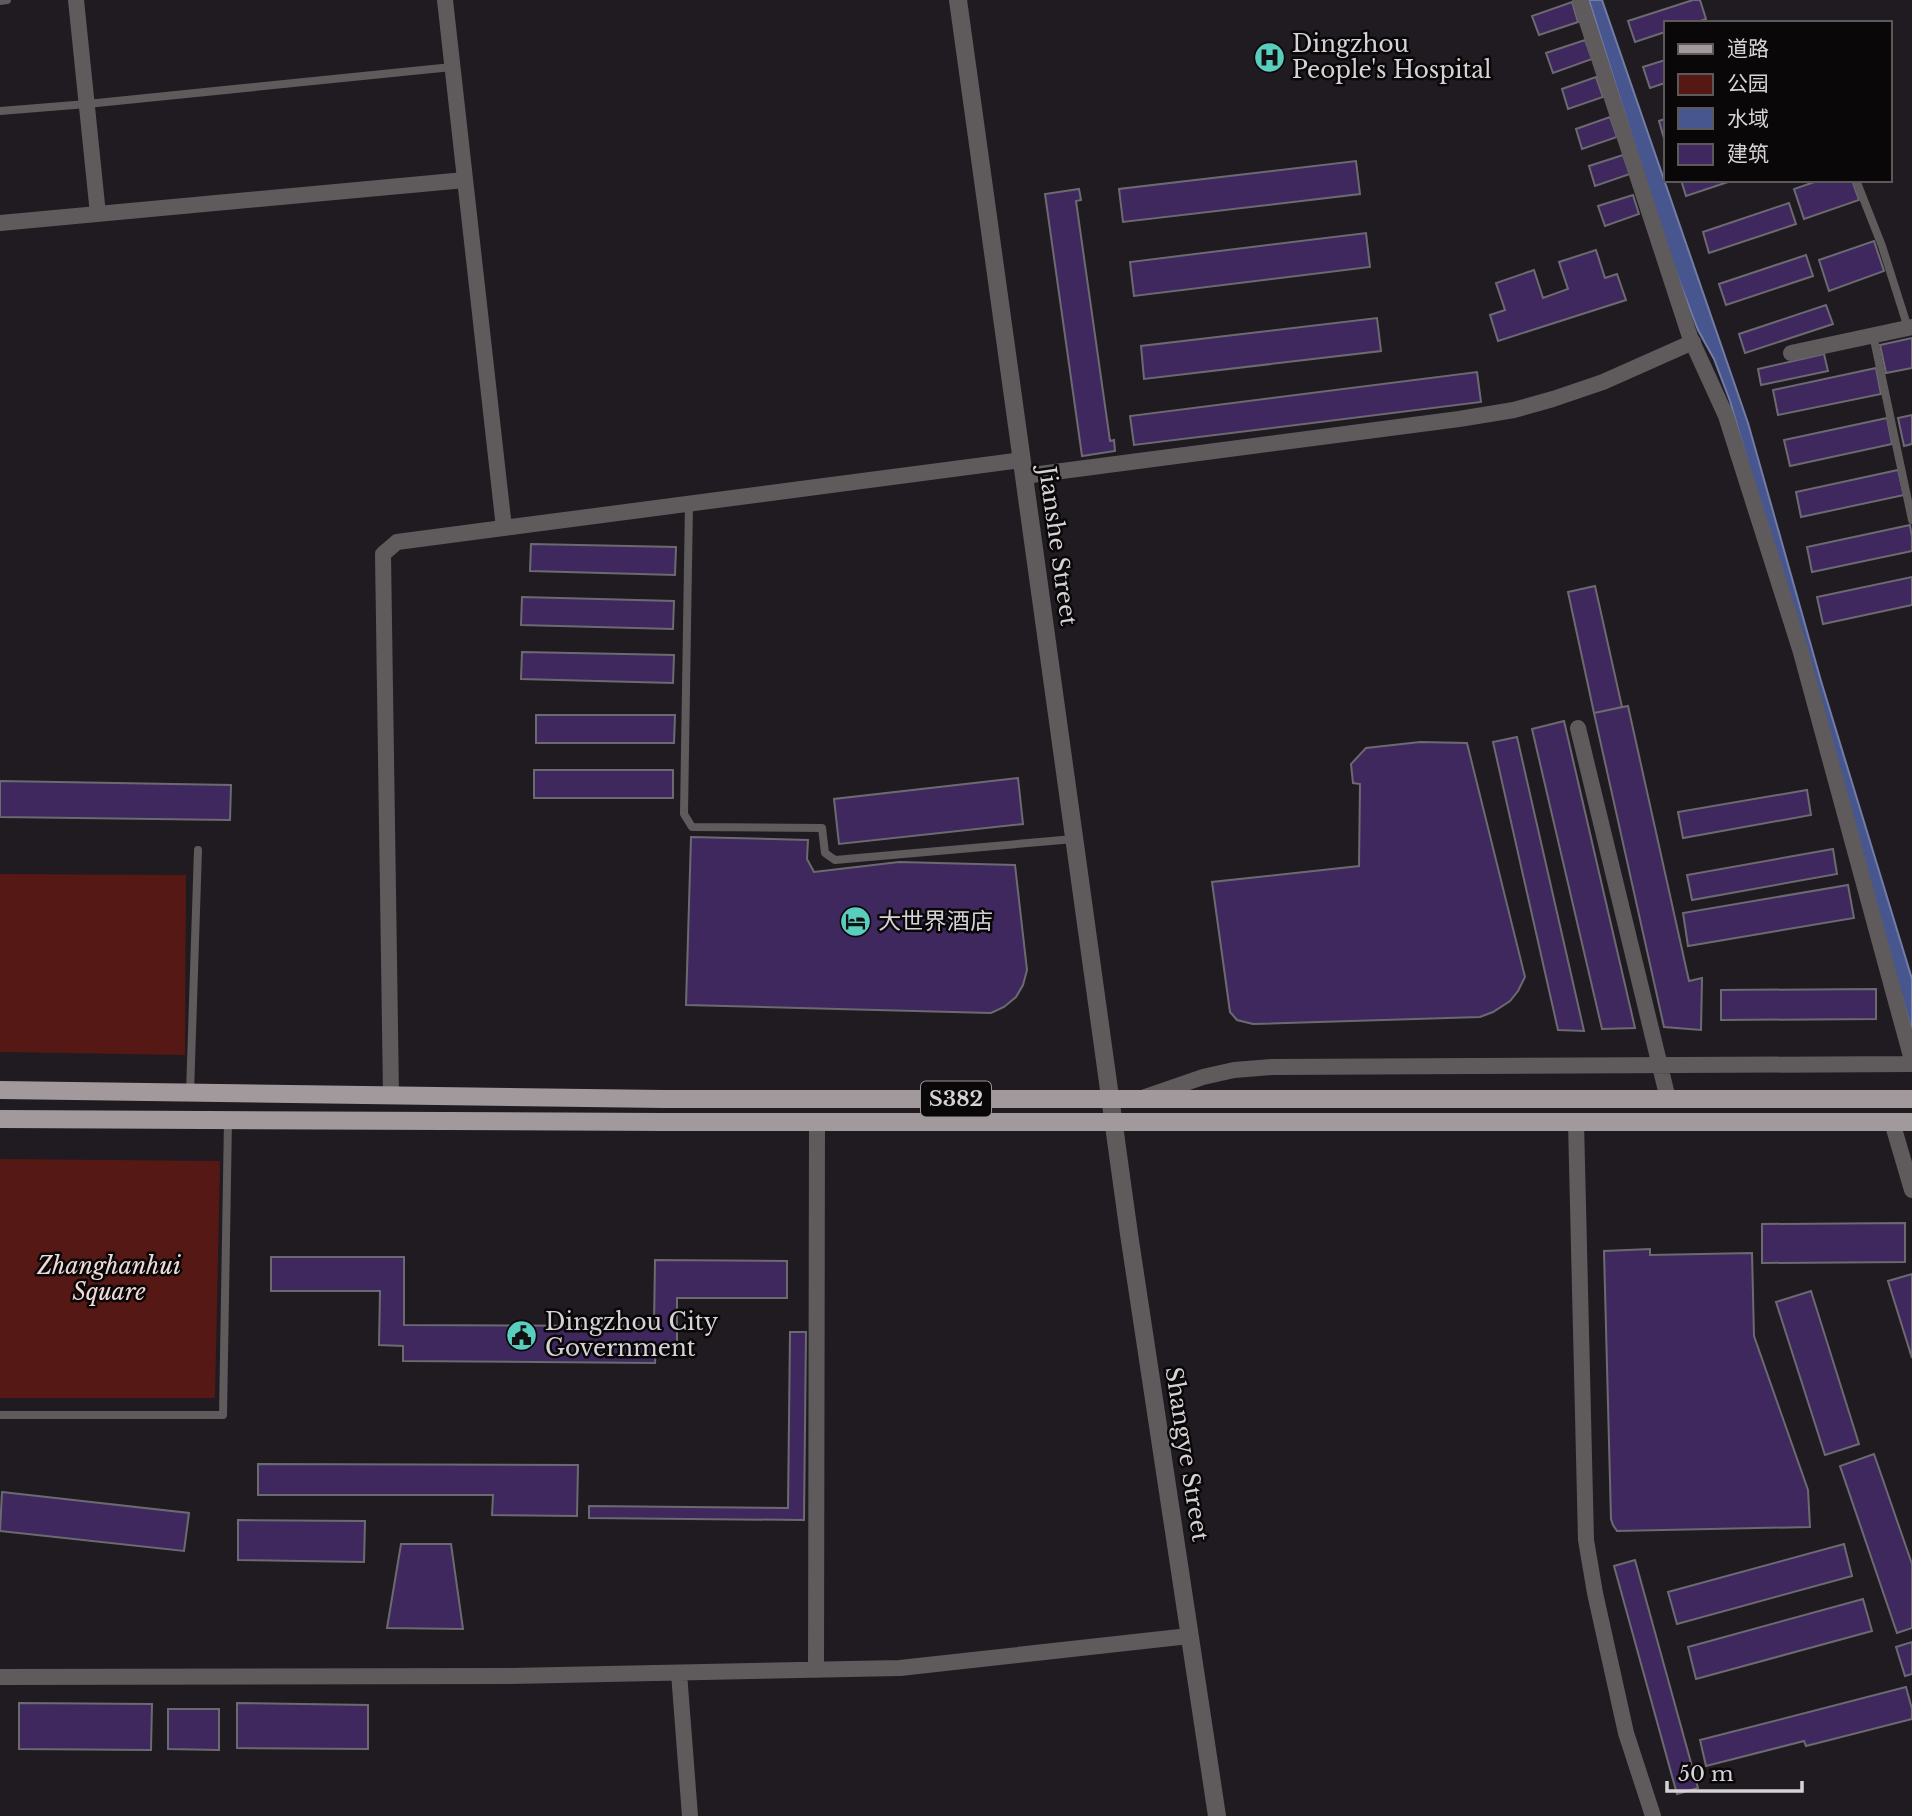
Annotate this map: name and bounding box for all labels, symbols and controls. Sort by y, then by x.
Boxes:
legend [1664,21,1891,182]
place label: Dingzhou People's Hospital [1292,30,1492,84]
text: 道路 [1727,36,1769,62]
hospital icon: Dingzhou People's Hospital [1252,40,1286,74]
text: 公园 [1727,71,1769,97]
text: 水域 [1727,106,1769,132]
text: 建筑 [1727,141,1769,167]
street label: Jianshe Street [1033,462,1083,628]
hotel icon: 大世界酒店 [838,904,872,938]
place label: 大世界酒店 [878,907,993,935]
road number: S382 [921,1082,991,1116]
park label: Zhanghanhui Square [36,1252,181,1306]
place label: Dingzhou City Government [545,1308,718,1362]
public building icon: Dingzhou City Government [505,1318,539,1352]
street label: Shangye Street [1159,1365,1215,1544]
scale bar [1667,1750,1802,1794]
text: 50 m [1678,1761,1734,1787]

